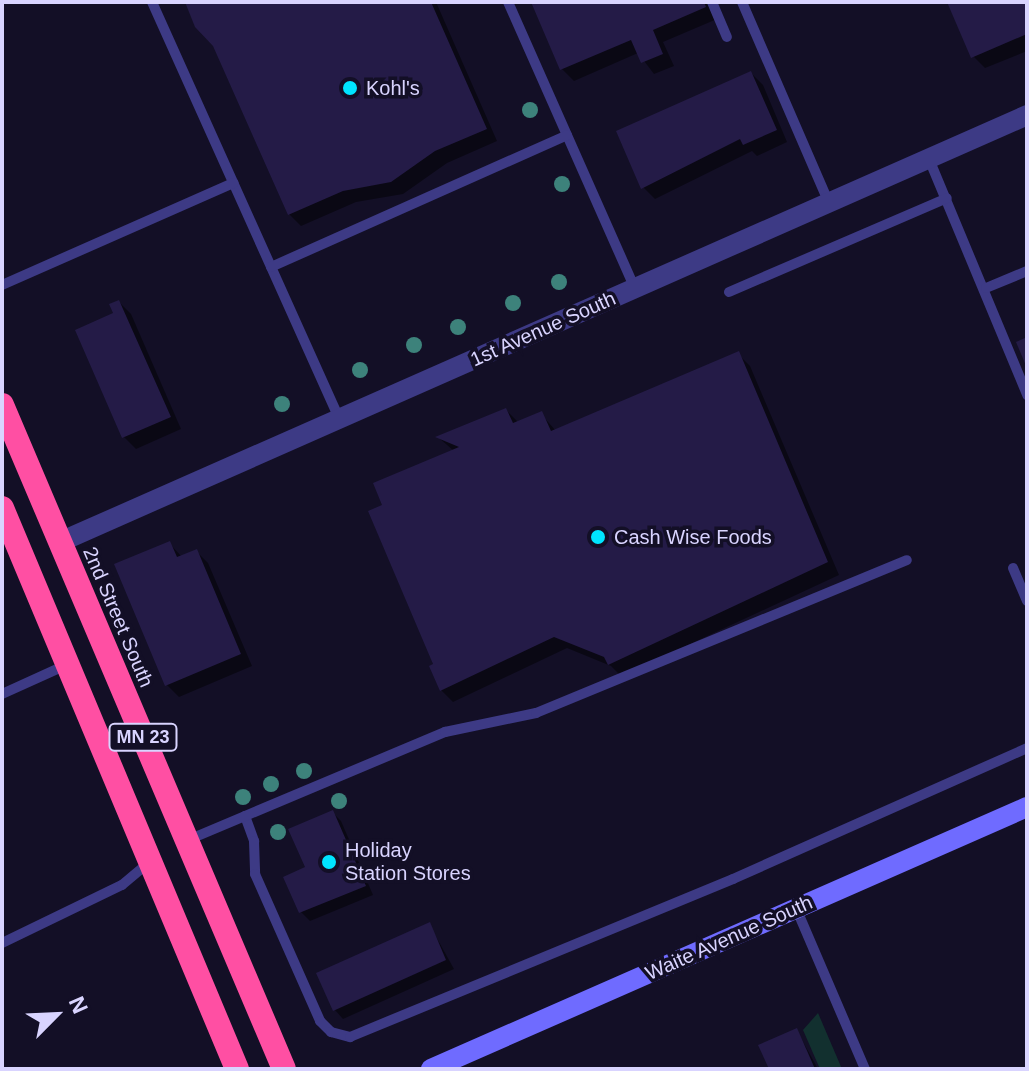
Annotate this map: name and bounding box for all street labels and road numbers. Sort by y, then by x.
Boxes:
street label: 1st Avenue South [466,286,620,372]
street label: 2nd Street South [78,543,158,691]
road number: MN 23 [107,723,179,751]
street label: Waite Avenue South [641,890,817,986]

